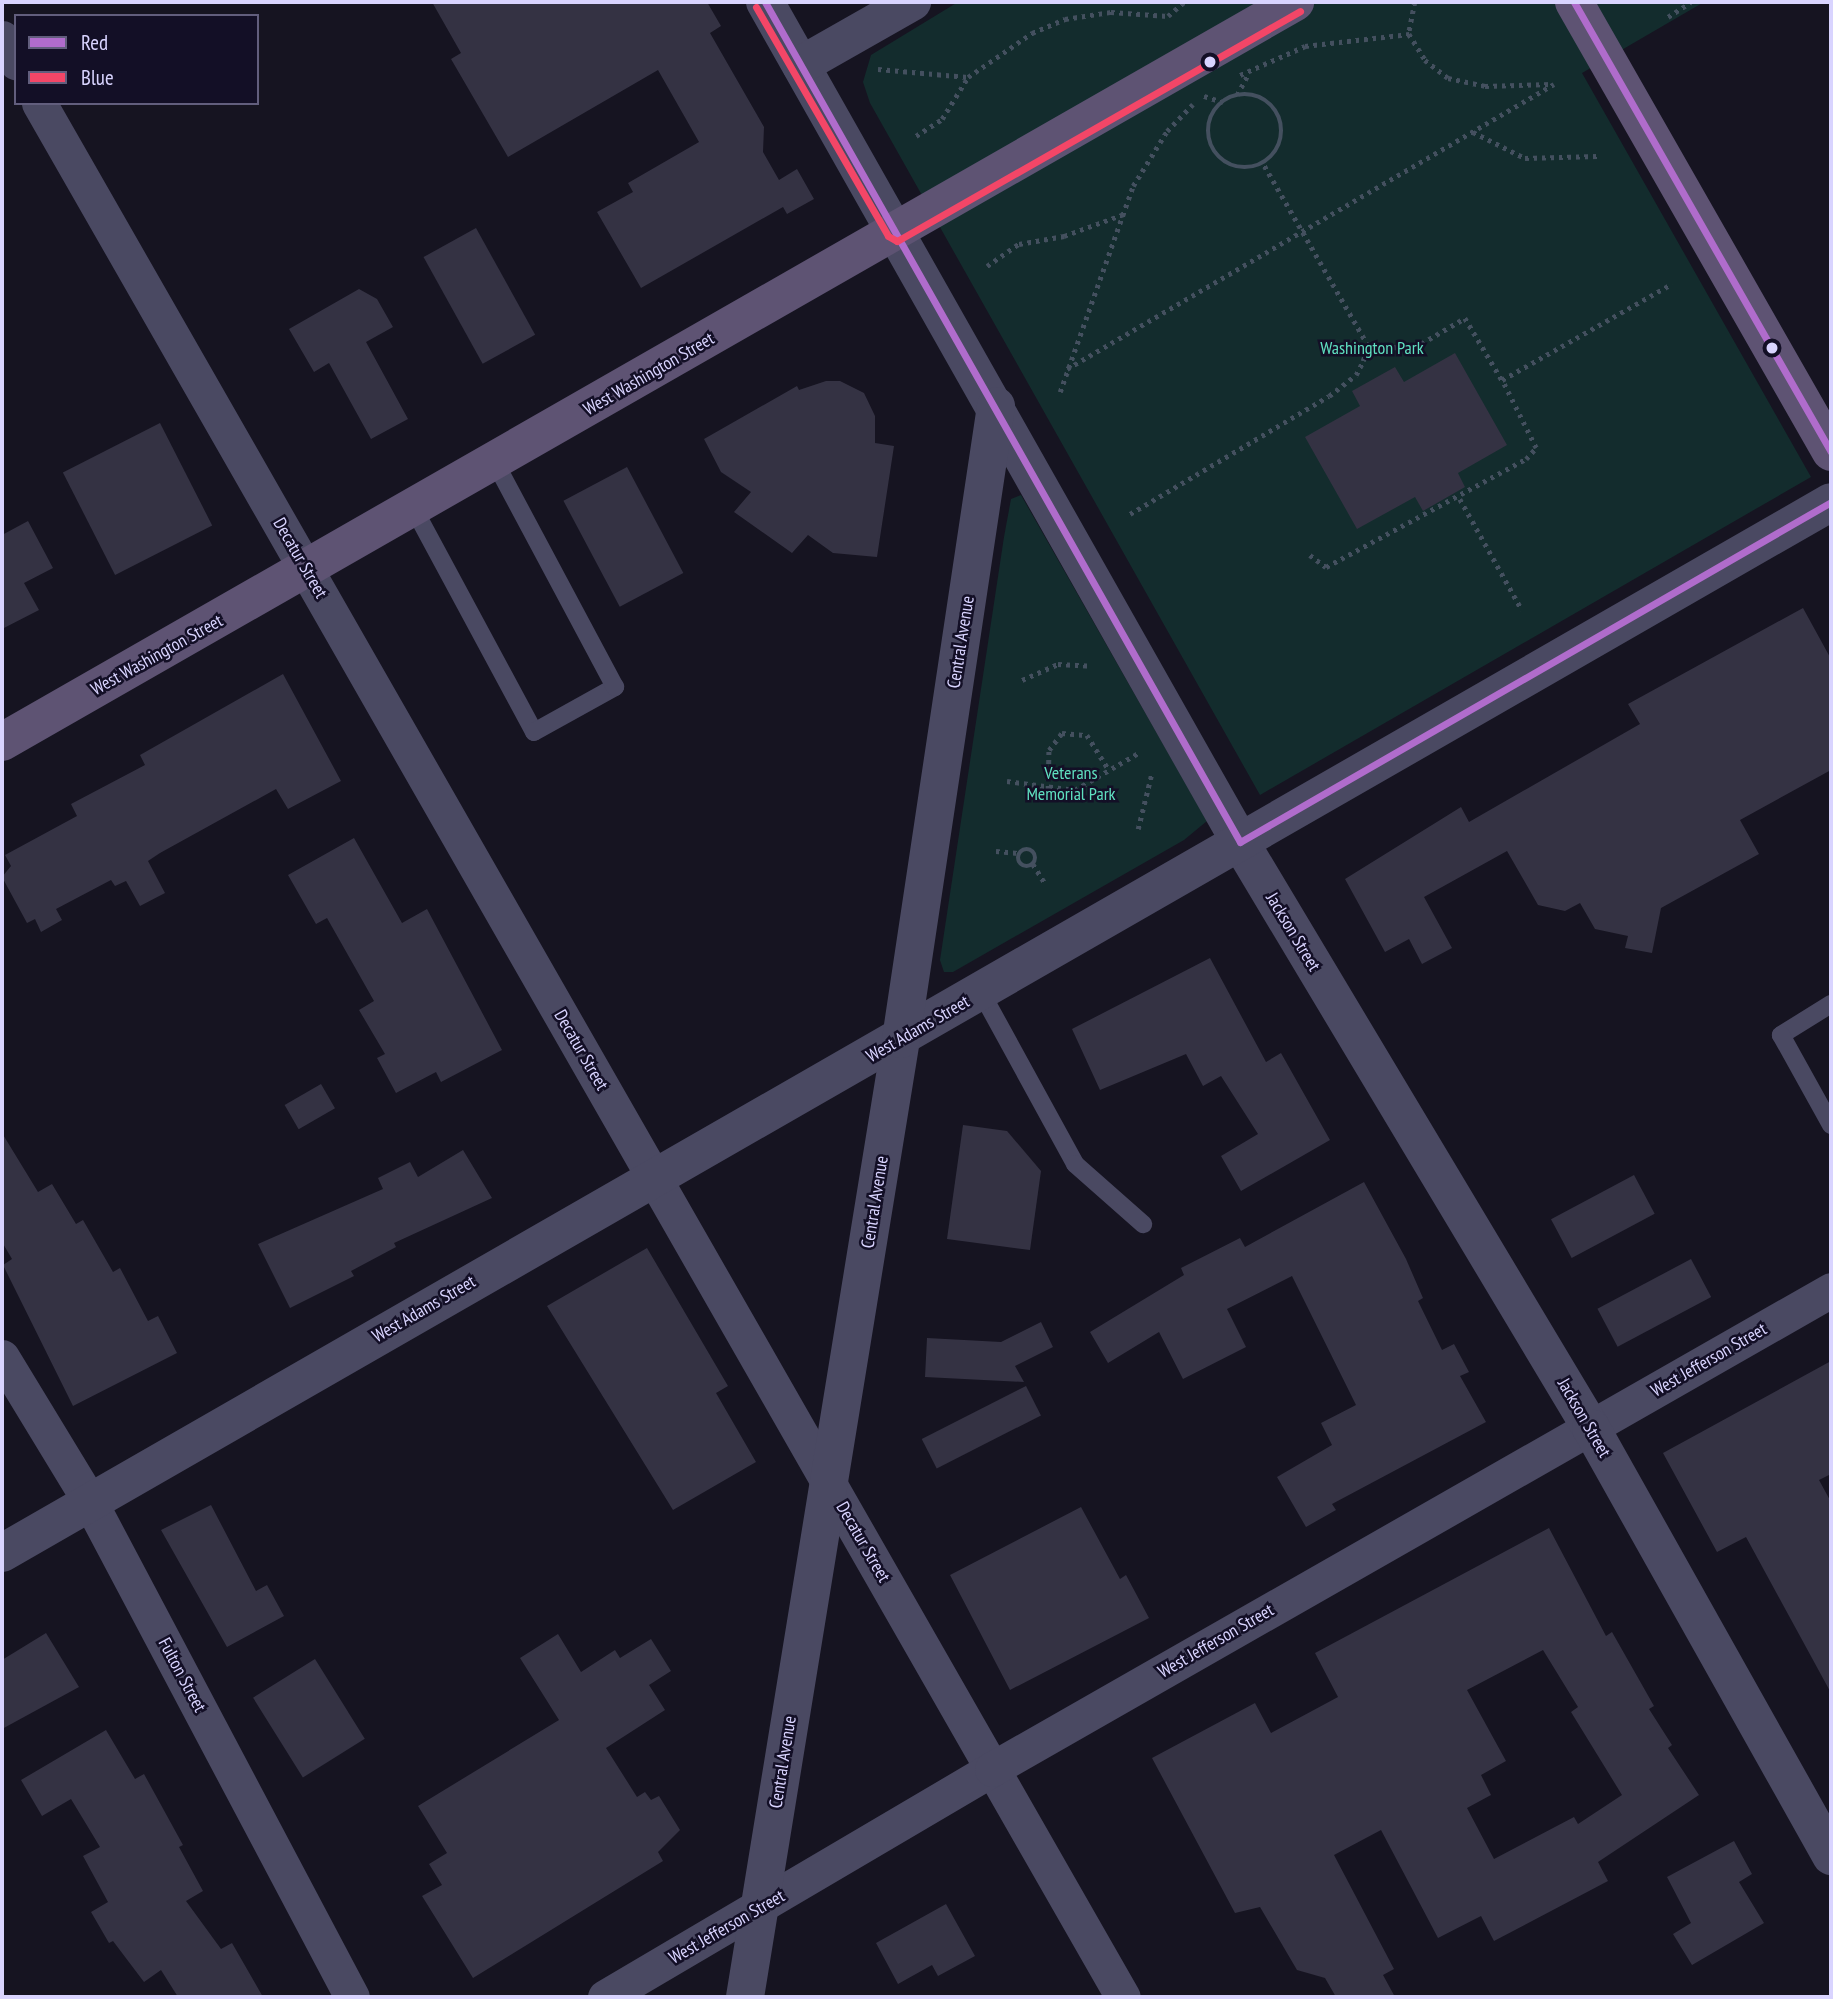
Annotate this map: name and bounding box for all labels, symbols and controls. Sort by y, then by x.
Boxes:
legend [14,14,259,105]
text: Red [81,29,108,56]
unlabelled marker [1203,55,1217,69]
text: Blue [81,64,114,91]
street label: West Washington Street [580,328,718,420]
park label: Washington Park [1320,337,1424,359]
unlabelled marker [1765,341,1779,355]
street label: Decatur Street [268,514,332,602]
street label: Central Avenue [943,594,979,690]
street label: West Washington Street [87,610,227,700]
park label: Veterans Memorial Park [1026,763,1116,806]
street label: Jackson Street [1261,889,1325,975]
street label: West Adams Street [862,991,974,1067]
street label: Decatur Street [549,1006,613,1094]
street label: Central Avenue [857,1154,893,1250]
street label: West Adams Street [368,1271,480,1347]
street label: West Jefferson Street [1647,1318,1771,1402]
street label: Jackson Street [1553,1375,1615,1461]
street label: Decatur Street [831,1498,895,1586]
street label: West Jefferson Street [1154,1599,1278,1683]
street label: Fulton Street [153,1634,211,1716]
street label: Central Avenue [765,1714,801,1810]
street label: West Jefferson Street [665,1885,789,1969]

